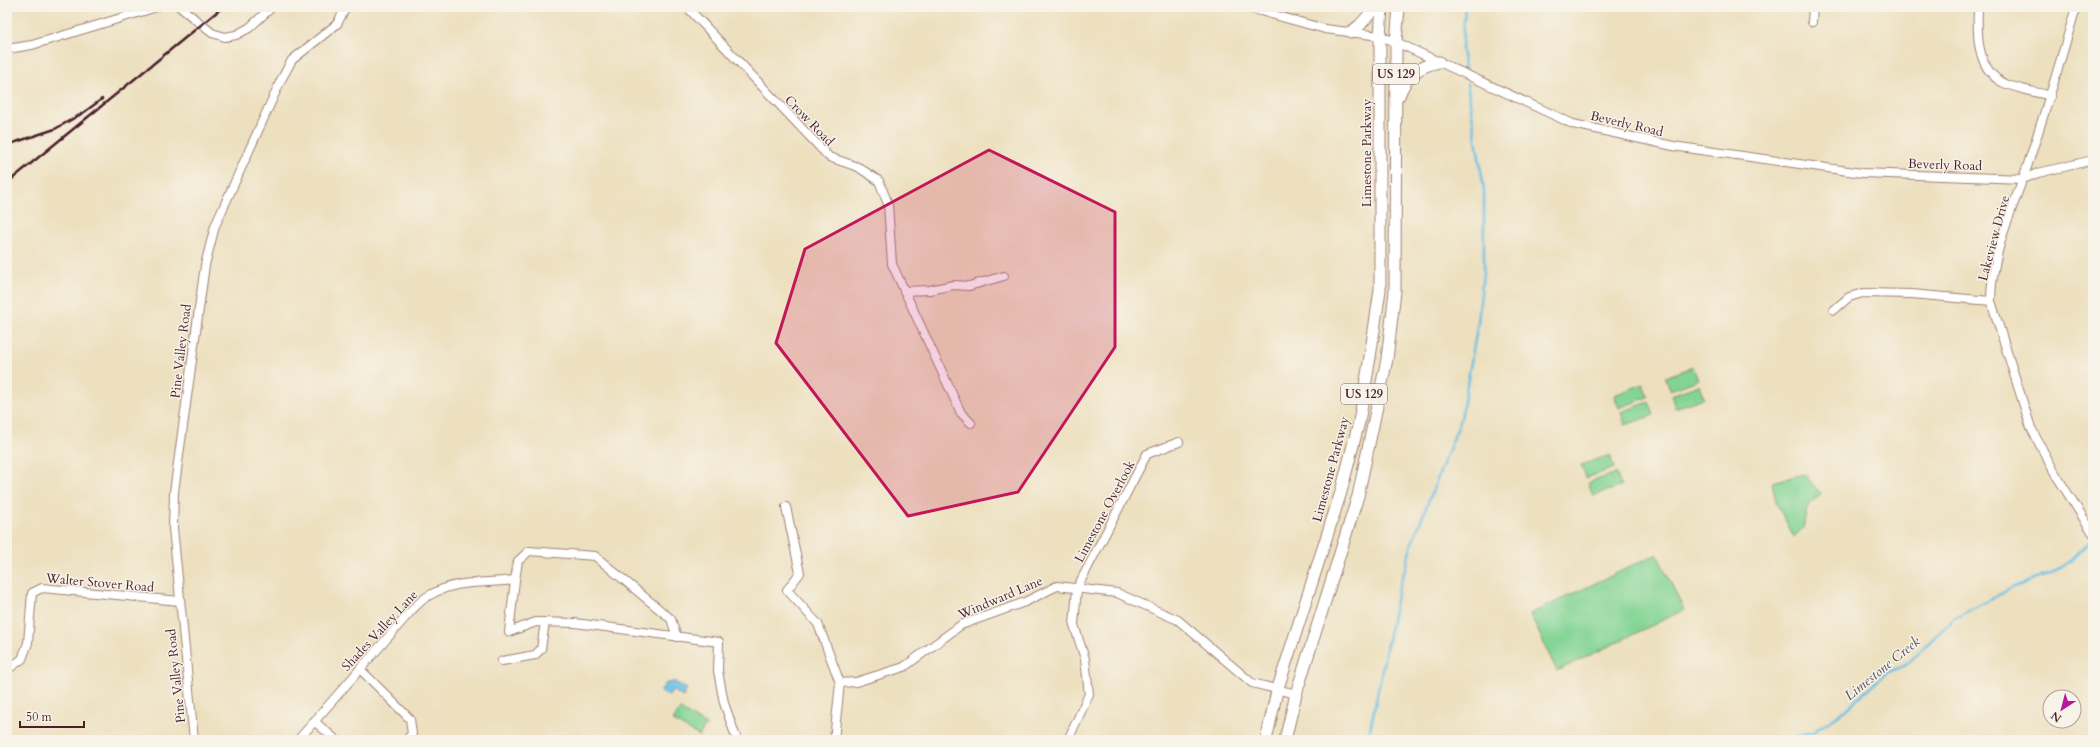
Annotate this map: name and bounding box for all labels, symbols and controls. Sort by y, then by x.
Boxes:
road number: US 129 [1373,64,1419,84]
street label: Crow Road [781,91,838,150]
street label: Limestone Parkway [1358,99,1376,207]
street label: Beverly Road [1589,107,1665,141]
street label: Beverly Road [1908,155,1982,175]
street label: Lakeview Drive [1974,193,2014,283]
street label: Pine Valley Road [166,303,196,399]
road number: US 129 [1341,384,1387,404]
street label: Limestone Parkway [1308,414,1354,524]
street label: Limestone Overlook [1070,457,1139,566]
street label: Walter Stover Road [44,569,155,597]
street label: Windward Lane [954,572,1046,624]
street label: Shades Valley Lane [337,586,422,675]
street label: Pine Valley Road [162,628,190,724]
water label: Limestone Creek [1840,632,1924,705]
north arrow [2042,689,2082,729]
scale bar [20,703,84,729]
text: N [2048,708,2065,726]
text: 50 m [26,709,53,725]

